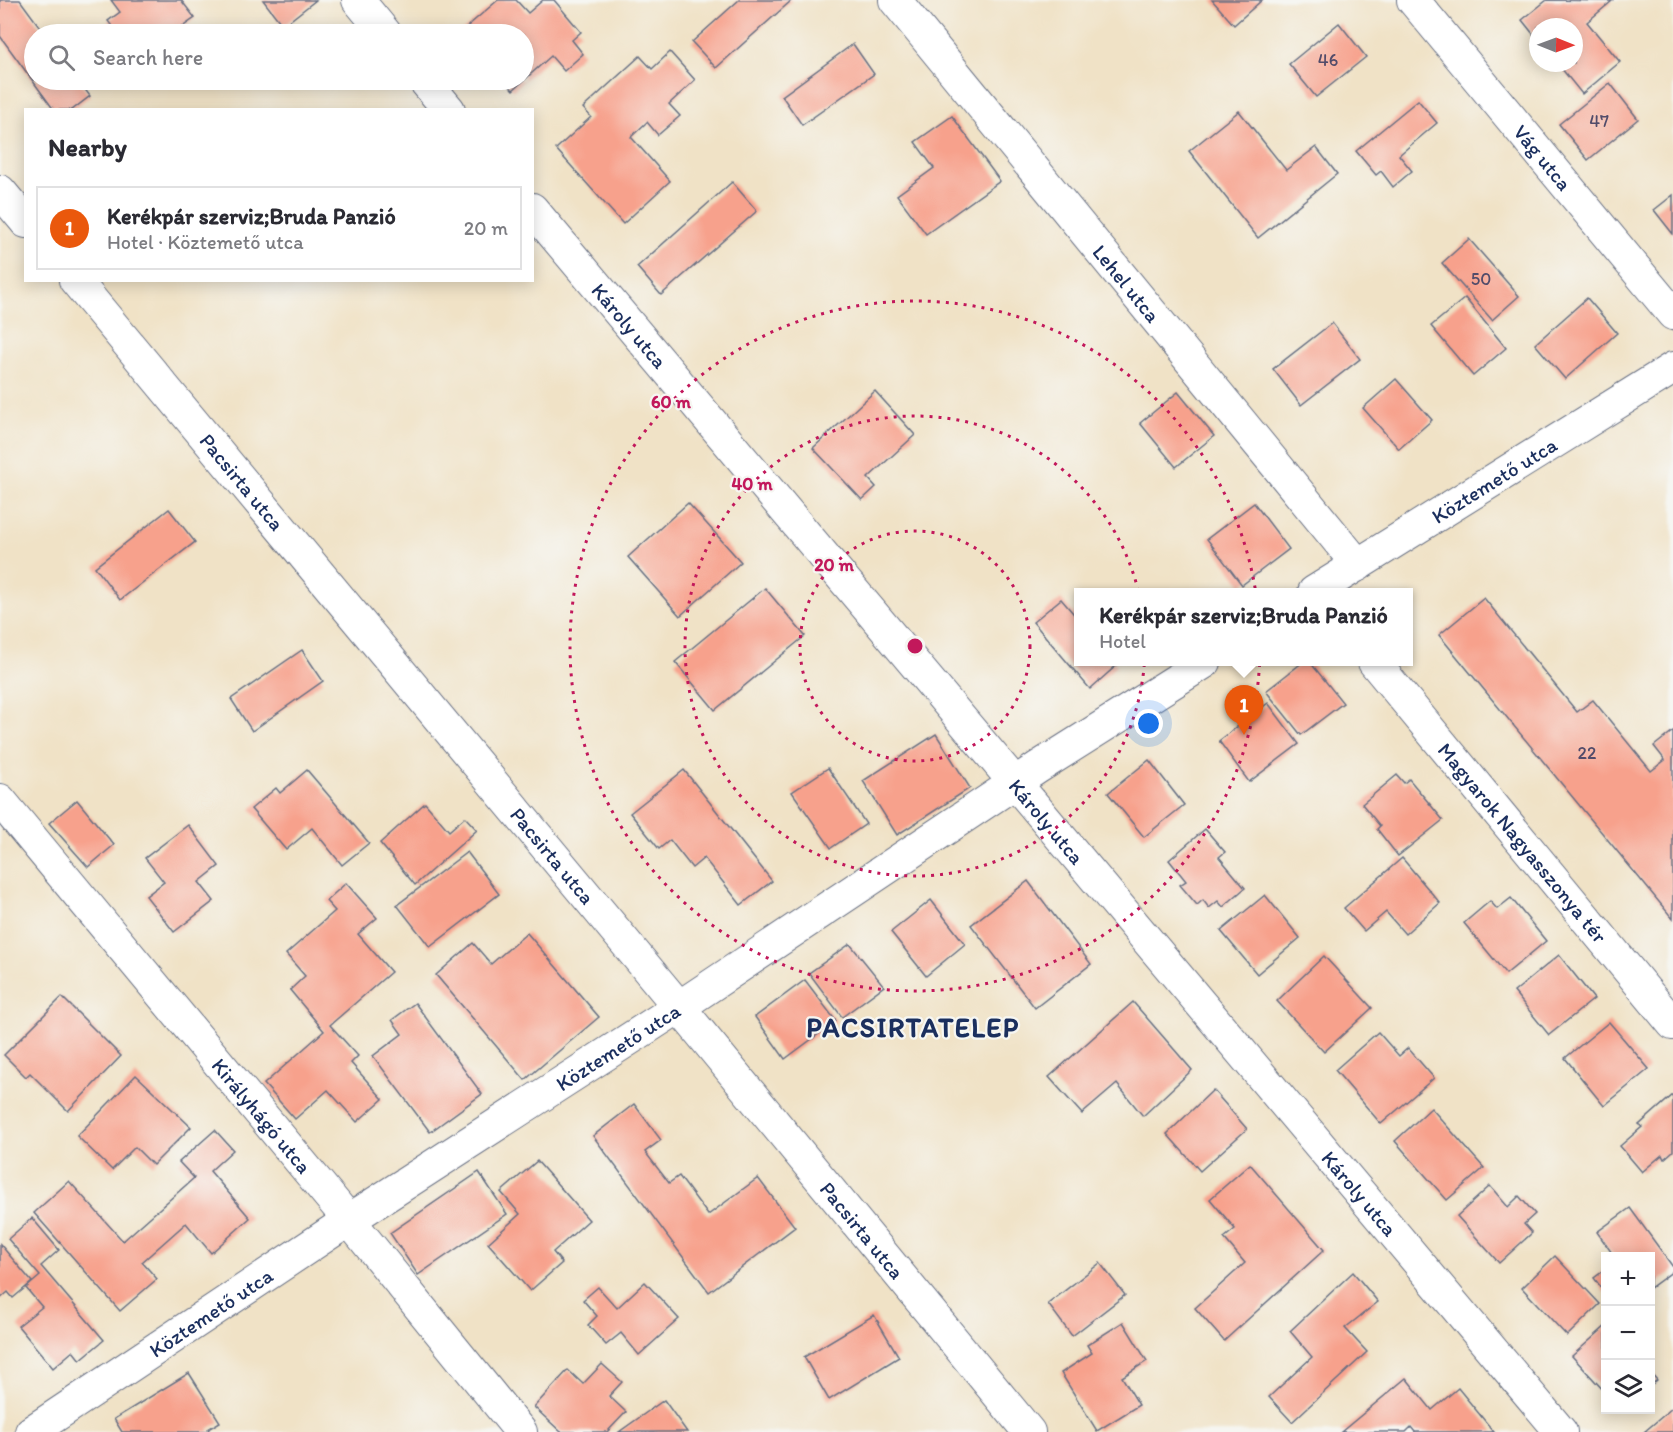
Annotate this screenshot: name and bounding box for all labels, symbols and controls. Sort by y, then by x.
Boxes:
north arrow [1529,18,1583,72]
search box [24,24,534,90]
icon: search [45,41,78,74]
text: Search here [93,44,203,71]
house number: 46 [1318,49,1338,71]
house number: 47 [1589,110,1609,132]
street label: Vág utca [1509,119,1578,195]
text: Nearby [48,131,127,163]
text: Kerékpár szerviz;Bruda Panzió [107,203,396,230]
text: 1 [65,216,74,240]
text: 20 m [464,216,508,240]
text: Hotel · Köztemető utca [107,230,304,254]
street label: Lehel utca [1088,239,1166,327]
house number: 50 [1471,268,1491,290]
street label: Károly utca [587,277,673,373]
text: 60 m [651,391,692,413]
street label: Pacsirta utca [195,428,290,535]
street label: Köztemető utca [1427,431,1561,528]
text: 40 m [731,473,773,495]
text: 20 m [814,554,855,576]
popup [1074,588,1413,666]
text: Kerékpár szerviz;Bruda Panzió [1099,602,1388,629]
text: Hotel [1099,629,1146,653]
centre of rings [905,636,925,656]
pin: 1 [1224,686,1264,735]
your location [1134,709,1163,738]
street label: Magyarok Nagyasszonya tér [1433,737,1613,948]
house number: 22 [1578,742,1597,764]
street label: Károly utca [1004,773,1090,869]
street label: Pacsirta utca [506,802,600,909]
street label: Köztemető utca [551,997,685,1096]
district label: PACSIRTATELEP [806,1011,1020,1044]
street label: Királyhágó utca [207,1053,317,1178]
street label: Károly utca [1317,1145,1403,1241]
street label: Pacsirta utca [815,1176,910,1284]
map controls [1601,1252,1655,1414]
button: + [1601,1252,1655,1306]
street label: Köztemető utca [144,1262,277,1362]
button: − [1601,1306,1655,1360]
button: layers [1601,1360,1655,1414]

